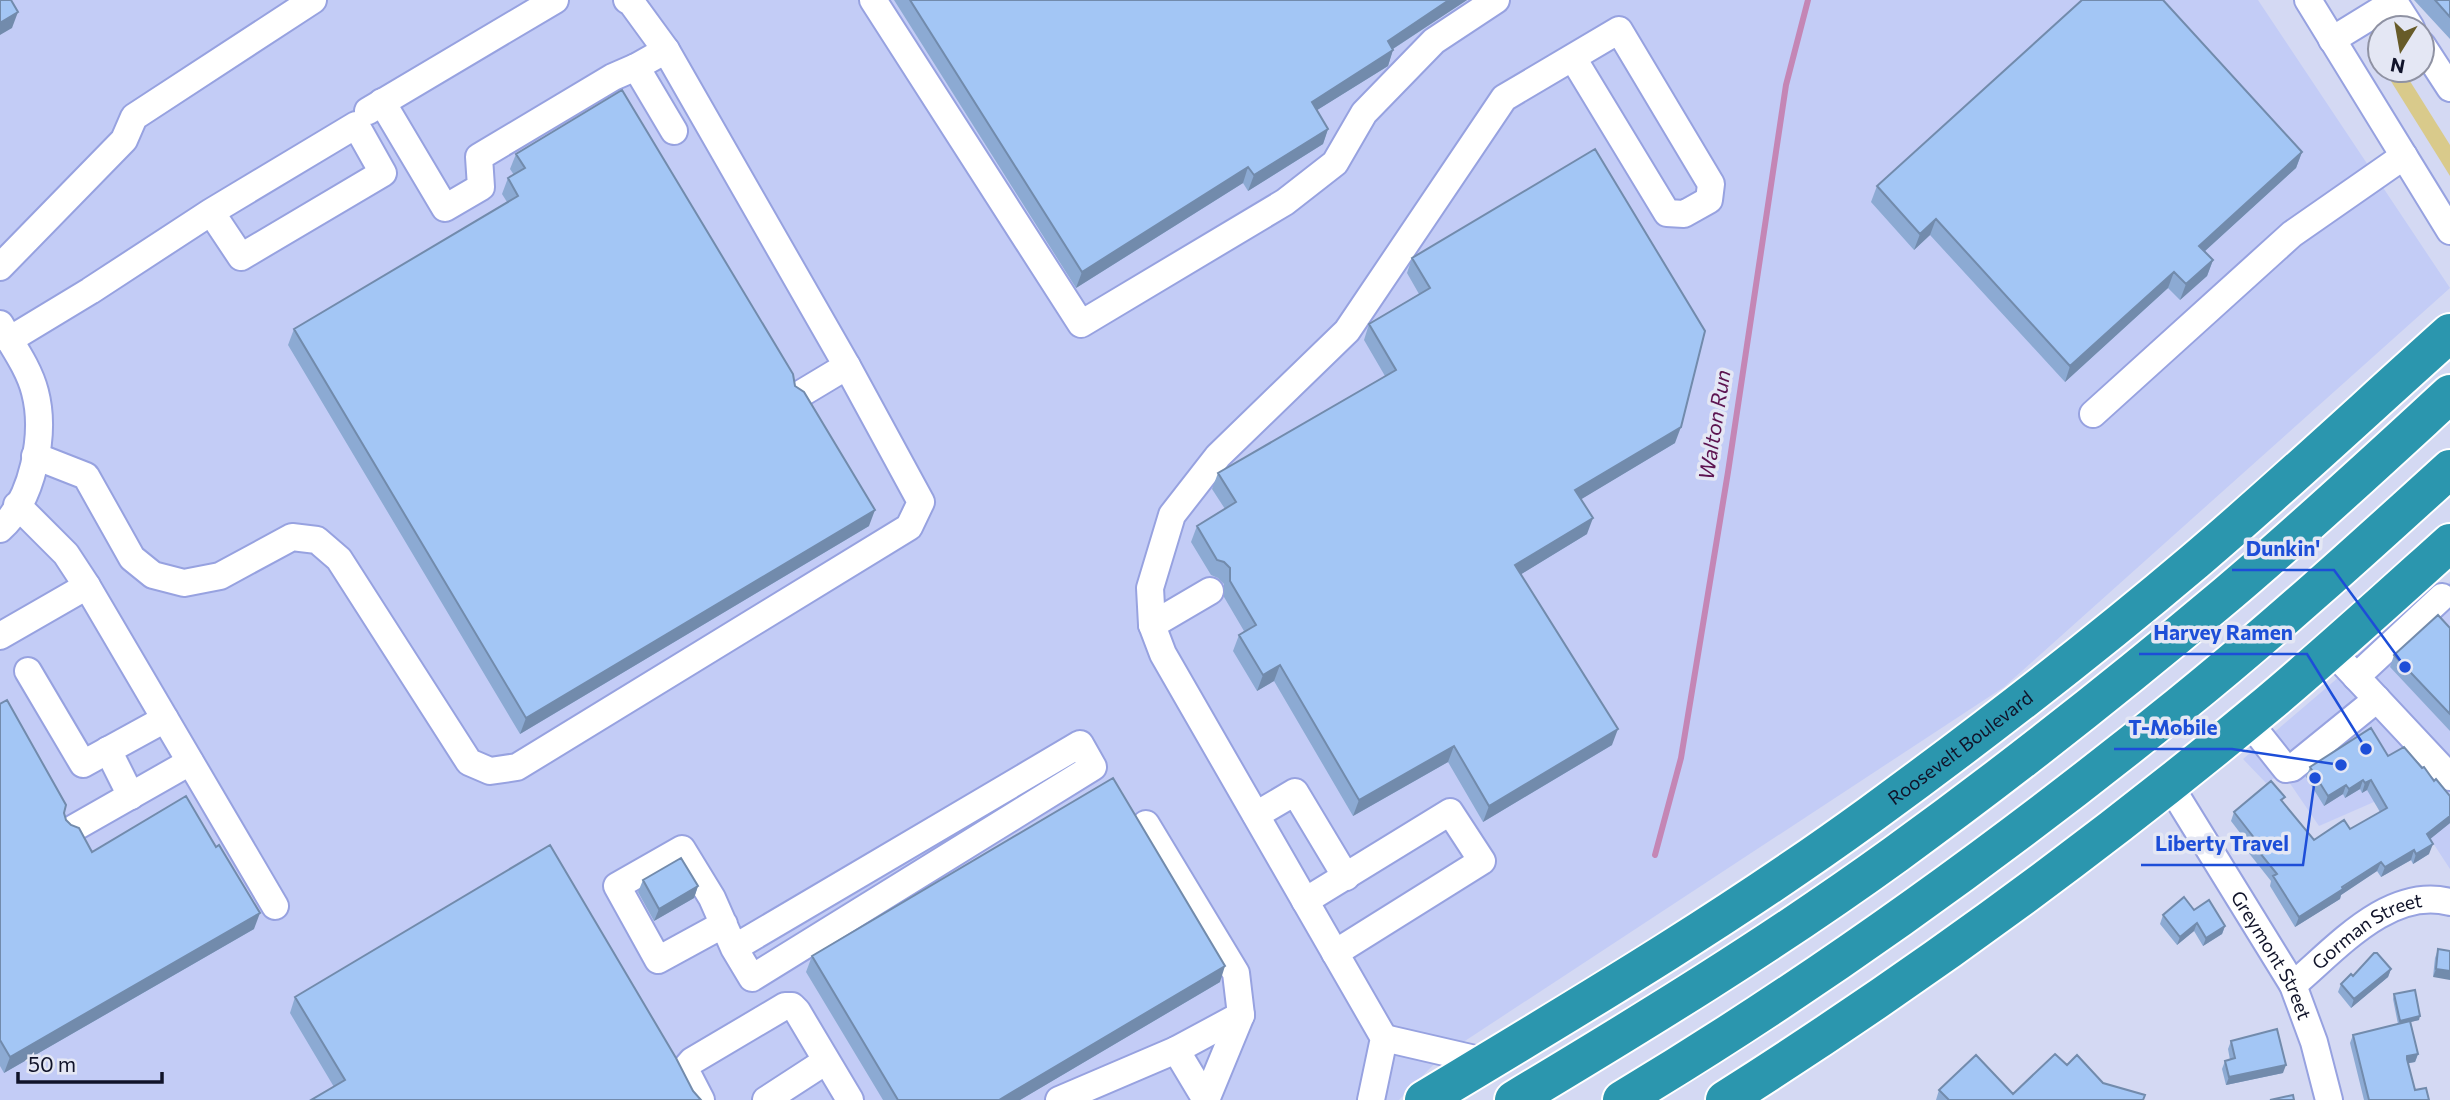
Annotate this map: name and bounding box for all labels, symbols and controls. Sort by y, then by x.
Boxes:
north arrow [2366,14,2436,84]
text: N [2388,54,2407,79]
water label: Walton Run [1692,368,1735,482]
callout: Dunkin' [2232,528,2334,570]
text: Dunkin' [2246,535,2320,560]
callout: Harvey Ramen [2139,612,2307,654]
text: Harvey Ramen [2153,619,2293,644]
street label: Roosevelt Boulevard [1883,685,2037,809]
callout: T-Mobile [2114,707,2232,749]
text: T-Mobile [2128,714,2218,739]
callout: Liberty Travel [2141,823,2303,865]
text: Liberty Travel [2155,830,2289,855]
street label: Greymont Street [2227,886,2317,1023]
street label: Gorman Street [2307,888,2424,974]
scale bar [18,1040,161,1084]
text: 50 m [28,1051,76,1076]

